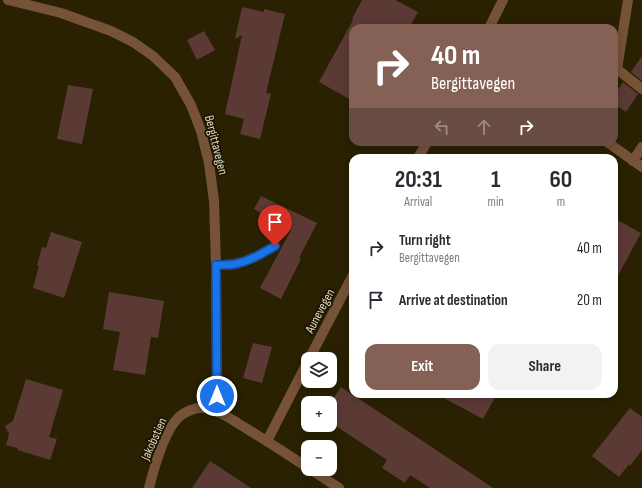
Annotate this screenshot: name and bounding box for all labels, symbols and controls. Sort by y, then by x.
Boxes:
text: 40 m [431,39,480,72]
icon: right [365,40,417,92]
text: Bergittavegen [431,73,515,94]
street label: Bergittavegen [201,114,231,176]
icon: left [431,116,453,138]
icon: ahead [473,116,495,138]
icon: right [515,116,537,138]
text: 20:31 [395,165,442,194]
text: 1 [491,165,500,194]
text: 60 [550,165,572,194]
text: Arrival [404,194,432,210]
text: min [488,194,504,210]
text: m [557,194,565,210]
pin [258,205,292,246]
icon: arrive [264,211,286,233]
text: Turn right [399,231,451,250]
icon: right [365,237,387,259]
text: 40 m [577,239,602,258]
text: Bergittavegen [399,250,460,266]
street label: Aunevegen [301,286,338,337]
icon: arrive [365,289,387,311]
text: Arrive at destination [399,291,508,310]
text: 20 m [577,291,602,310]
button: Exit [365,344,480,390]
button: Share [488,344,602,390]
map controls [301,352,337,476]
button: layers [301,352,337,388]
position arrow [196,375,238,417]
button: + [301,396,337,432]
street label: Jakobstien [137,415,170,464]
button: − [301,440,337,476]

